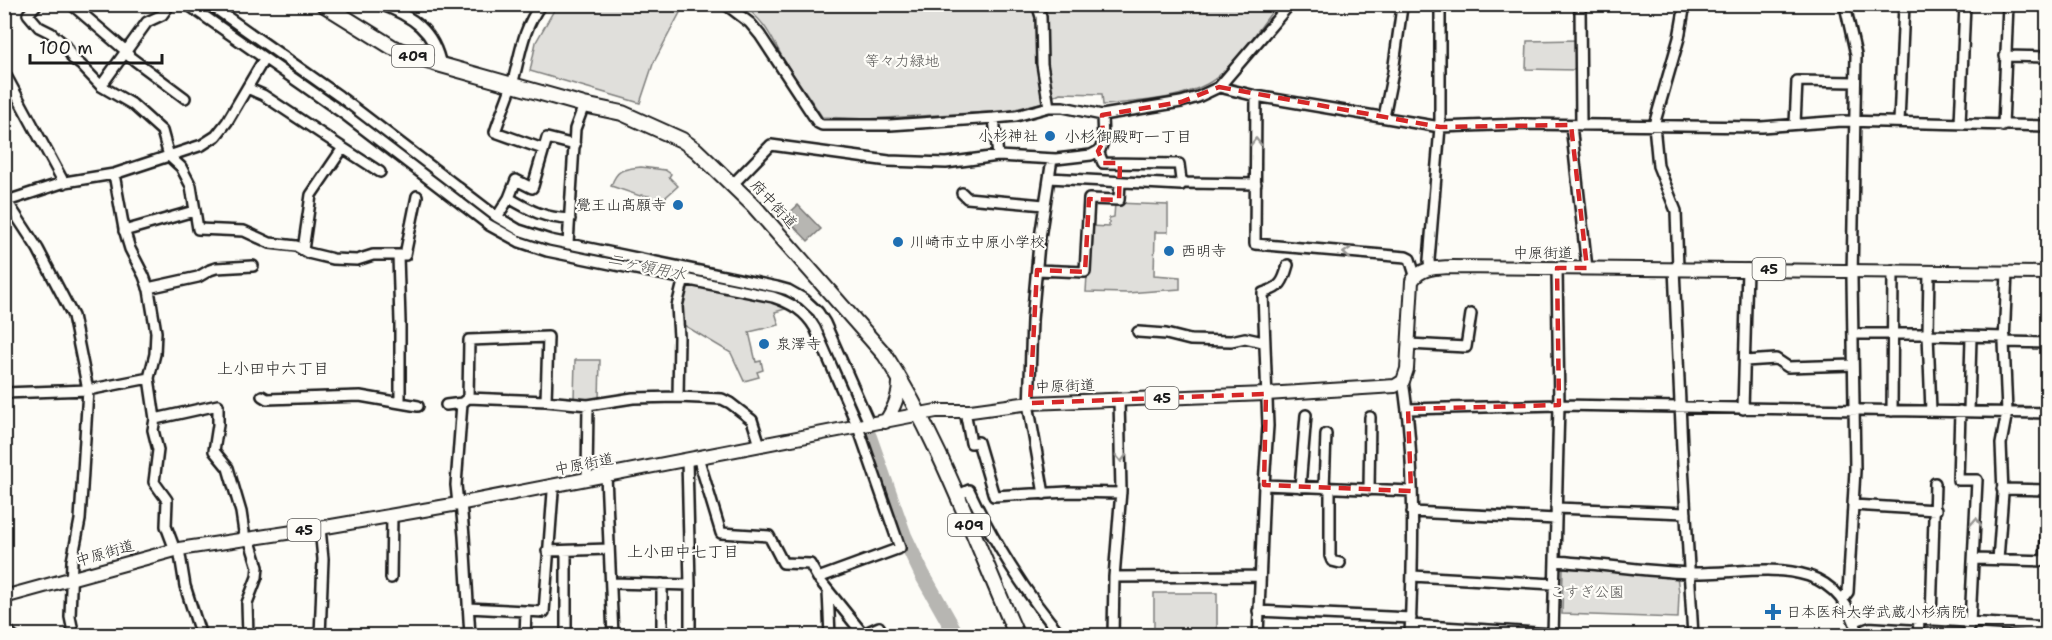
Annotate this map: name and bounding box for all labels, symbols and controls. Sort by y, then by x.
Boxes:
scale bar [30,27,162,65]
text: 100 m [39,36,93,60]
road number: 409 [392,45,434,67]
park label: 等々力緑地 [864,51,940,71]
place label: 小杉神社 [978,126,1038,146]
district label: 小杉御殿町一丁目 [1064,126,1192,147]
marker: 小杉神社 [1043,129,1057,143]
one-way arrow [1250,137,1263,146]
street label: 府中街道 [746,175,802,233]
place label: 覺王山髙願寺 [576,195,666,215]
marker: 覺王山髙願寺 [671,198,685,212]
place label: 川崎市立中原小学校 [910,232,1045,252]
marker: 川崎市立中原小学校 [891,235,905,249]
place label: 西明寺 [1181,241,1226,261]
street label: 中原街道 [1513,243,1573,263]
marker: 西明寺 [1162,244,1176,258]
one-way arrow [1343,247,1352,260]
water label: 二ヶ領用水 [606,248,688,285]
road number: 45 [1752,258,1786,280]
place label: 泉澤寺 [776,334,821,354]
marker: 泉澤寺 [757,337,771,351]
district label: 上小田中六丁目 [217,358,329,379]
street label: 中原街道 [1035,375,1095,397]
road number: 45 [1146,387,1178,409]
street label: 中原街道 [553,448,615,480]
one-way arrow [1115,453,1127,462]
road number: 409 [948,514,990,536]
one-way arrow [1969,518,1982,527]
road number: 45 [288,519,320,541]
street label: 中原街道 [73,535,137,571]
district label: 上小田中七丁目 [627,541,739,562]
park label: こすぎ公園 [1550,582,1624,602]
place label: 日本医科大学武蔵小杉病院 [1786,602,1966,622]
marker: 日本医科大学武蔵小杉病院 [1764,603,1782,621]

